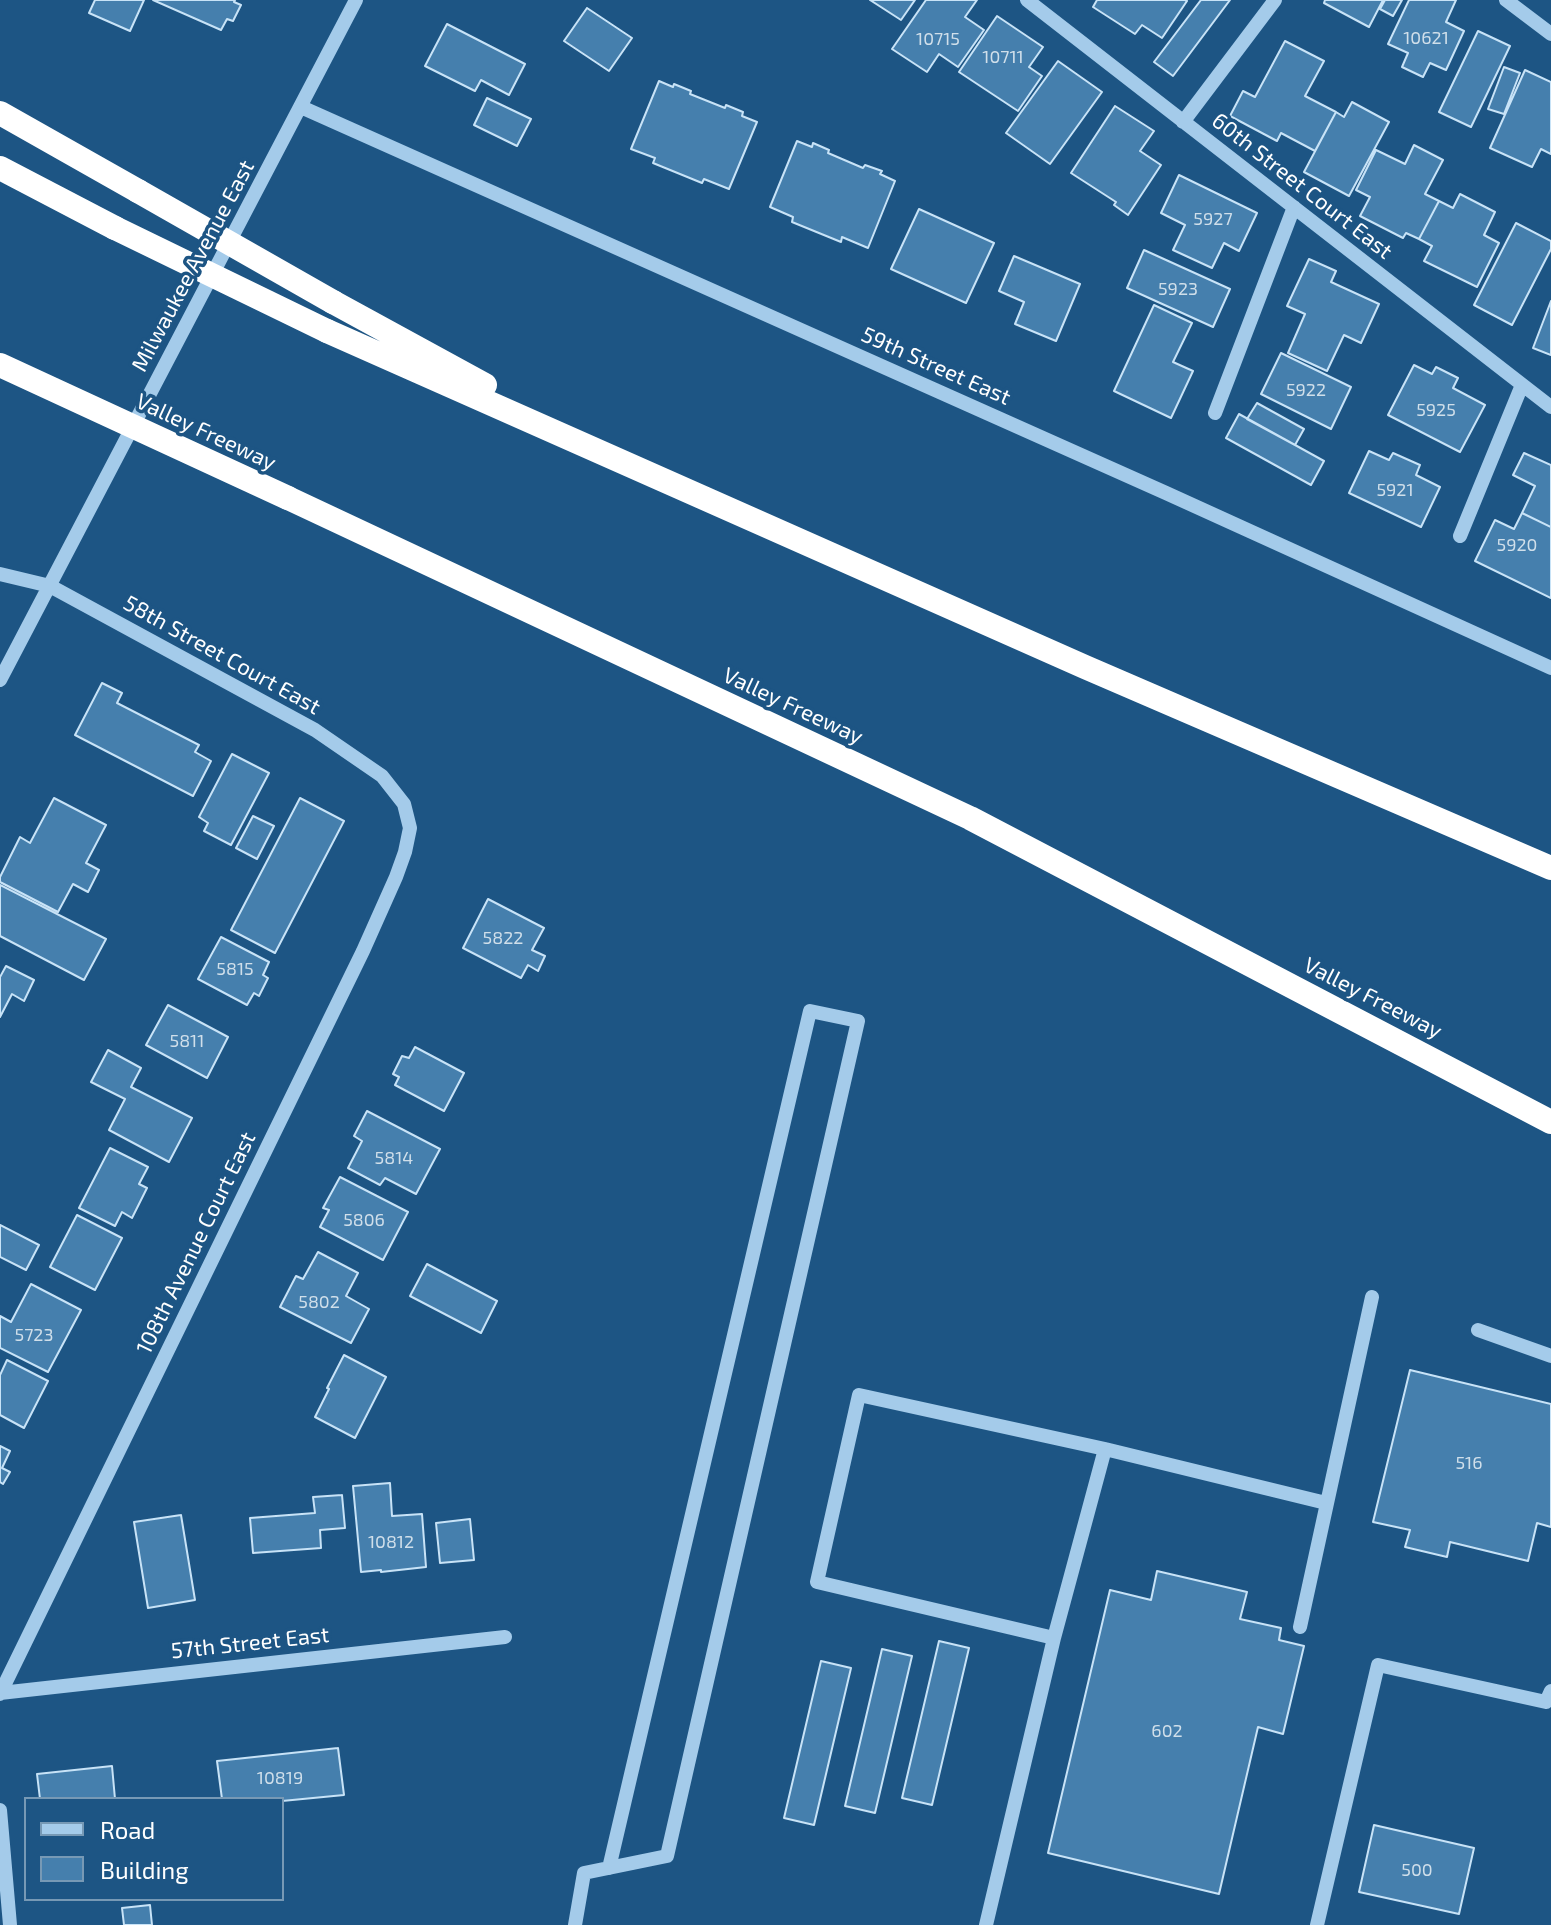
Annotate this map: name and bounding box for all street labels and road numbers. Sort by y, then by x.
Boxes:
street label: 60th Street Court East [1207,107,1397,265]
street label: Milwaukee Avenue East [126,156,260,376]
street label: 59th Street East [857,321,1015,411]
street label: Valley Freeway [132,388,280,476]
street label: 58th Street Court East [119,590,325,720]
street label: Valley Freeway [719,662,867,750]
street label: Valley Freeway [1299,952,1447,1044]
street label: 108th Avenue Court East [131,1128,261,1358]
street label: 57th Street East [169,1622,331,1664]

